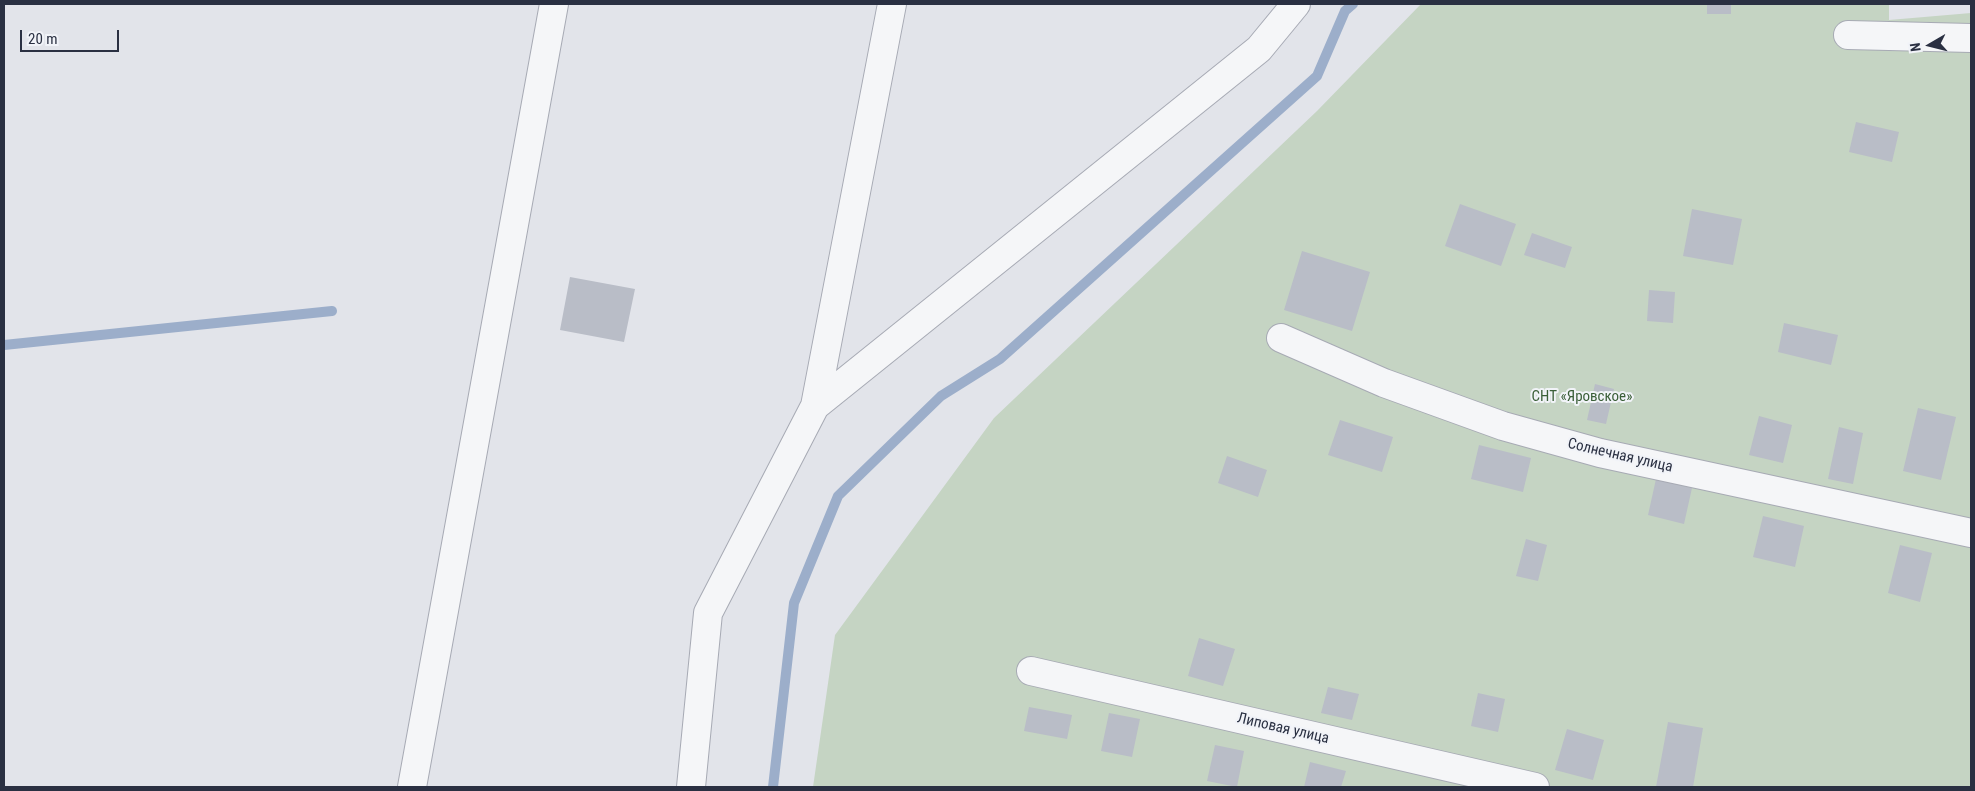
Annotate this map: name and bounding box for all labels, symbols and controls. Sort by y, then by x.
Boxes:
scale bar [22,20,121,52]
north arrow [1905,20,1955,70]
text: 20 m [28,30,58,48]
text: N [1907,42,1924,52]
park label: СНТ «Яровское» [1532,388,1632,406]
street label: Солнечная улица [1566,435,1674,477]
street label: Липовая улица [1235,710,1331,748]

